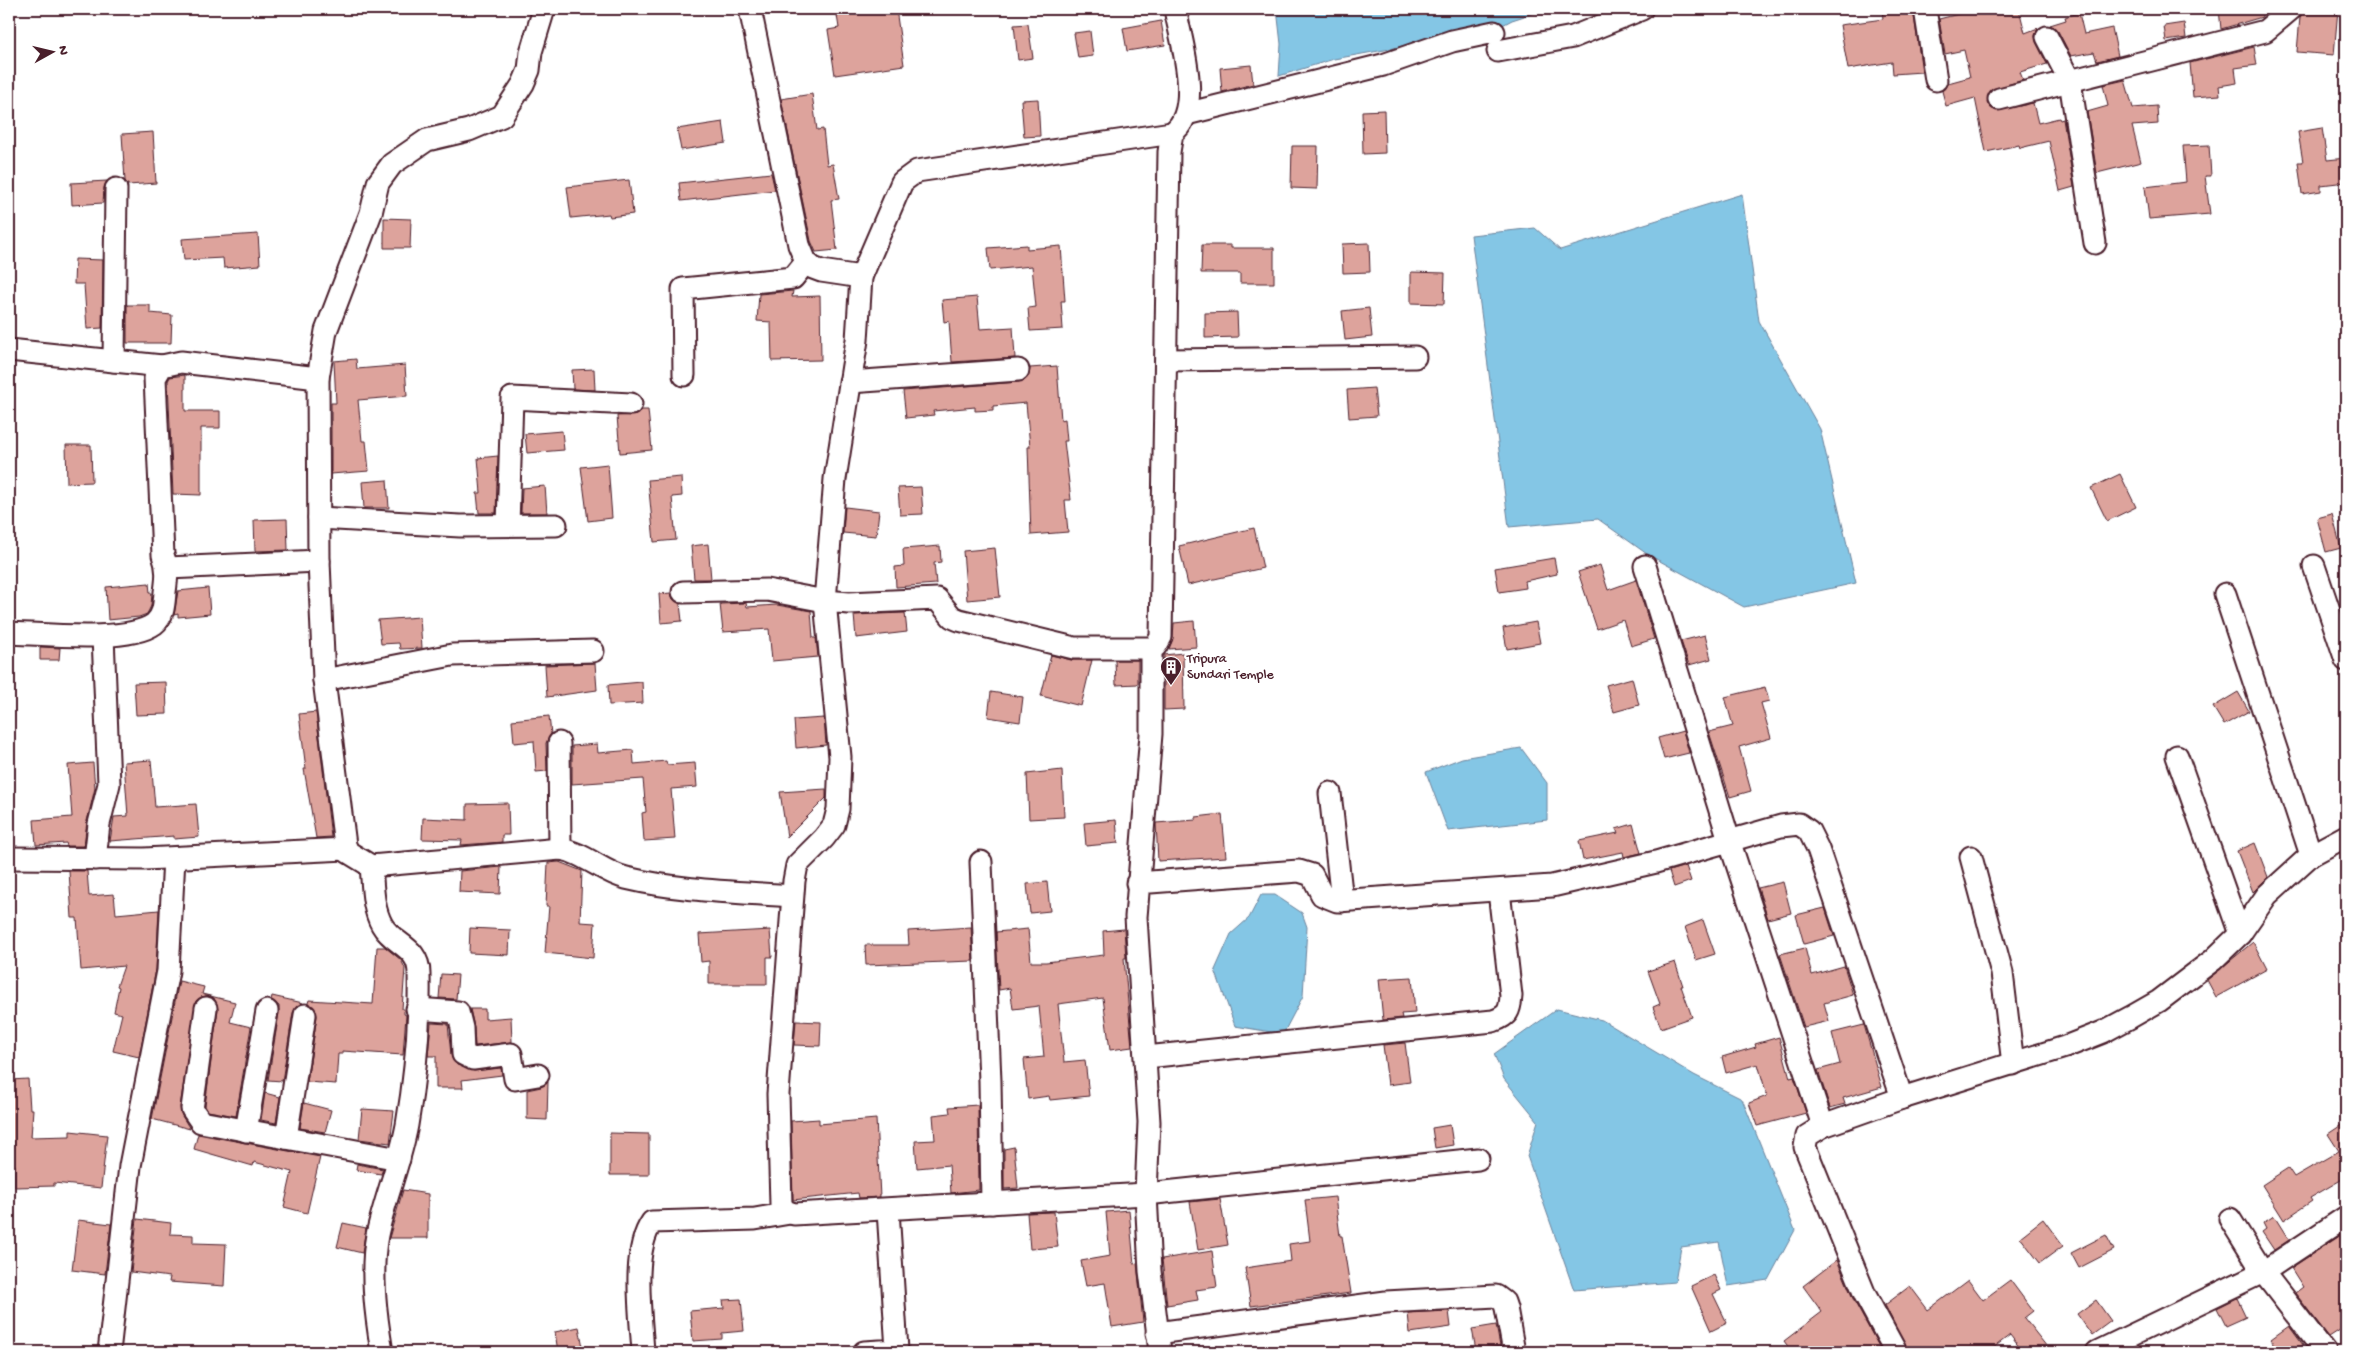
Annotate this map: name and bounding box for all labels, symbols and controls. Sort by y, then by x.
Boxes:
north arrow [28,28,78,78]
text: N [53,45,71,56]
place label: Tripura Sundari Temple [1186,651,1275,684]
building icon: Tripura Sundari Temple [1159,655,1183,686]

